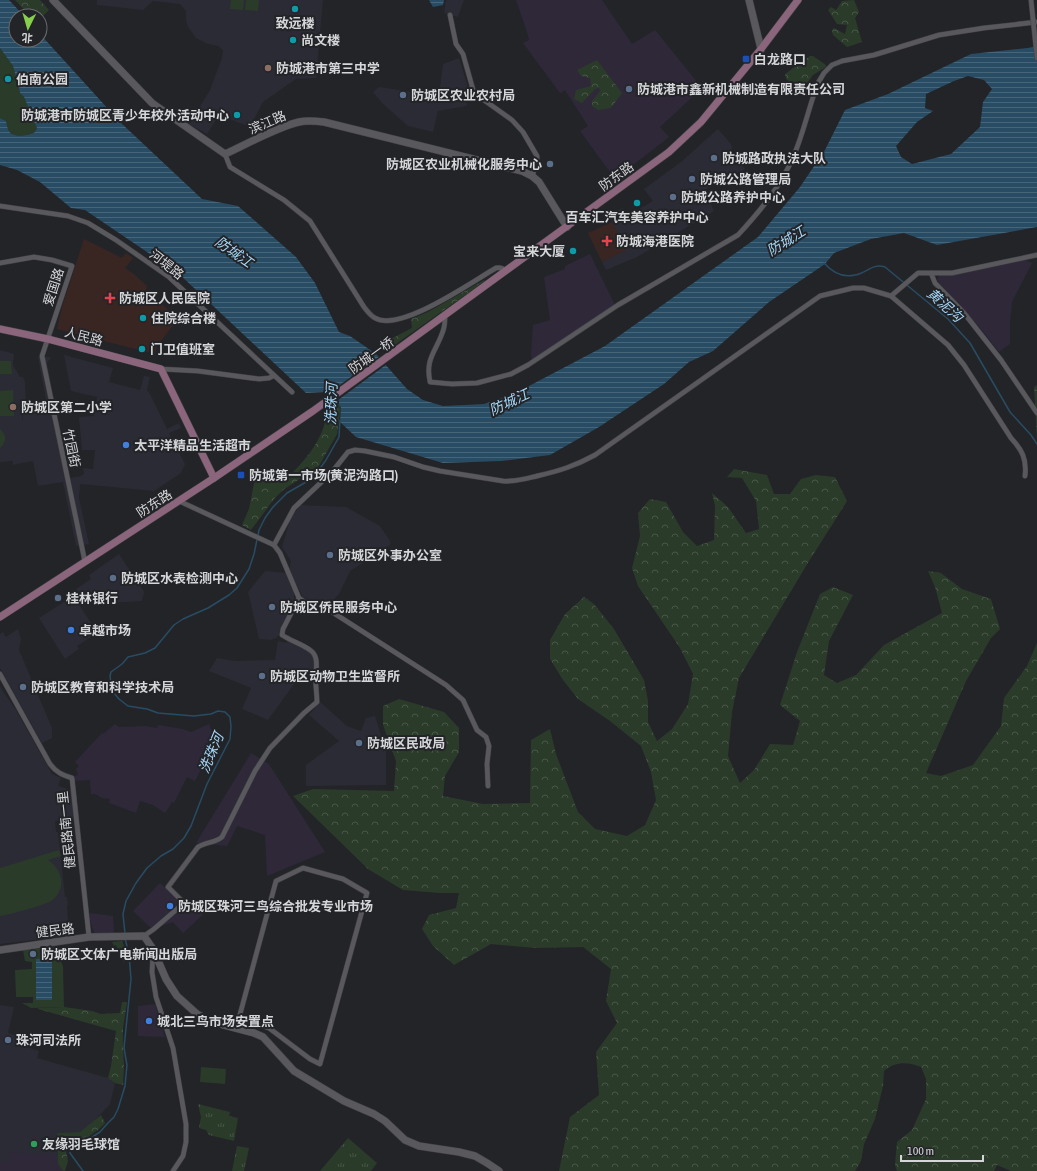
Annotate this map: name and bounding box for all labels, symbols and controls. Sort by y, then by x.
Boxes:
marker: 致远楼 [290,4,300,14]
north arrow [8,8,48,48]
place label: 致远楼 [275,16,315,31]
text: 北 [21,32,33,44]
place label: 尚文楼 [301,33,340,48]
marker: 尚文楼 [288,35,298,45]
place label: 白龙路口 [754,52,806,67]
marker: 白龙路口 [741,54,751,64]
place label: 防城港市第三中学 [276,61,380,76]
marker: 防城港市第三中学 [263,63,273,73]
place label: 伯南公园 [16,72,68,87]
marker: 伯南公园 [3,74,13,84]
place label: 防城港市鑫新机械制造有限责任公司 [637,82,845,97]
marker: 防城港市鑫新机械制造有限责任公司 [624,84,634,94]
place label: 防城区农业农村局 [411,88,515,103]
marker: 防城区农业农村局 [398,90,408,100]
place label: 防城港市防城区青少年校外活动中心 [21,108,229,123]
street label: 滨江路 [246,108,288,137]
marker: 防城港市防城区青少年校外活动中心 [232,110,242,120]
place label: 防城路政执法大队 [722,151,826,166]
marker: 防城路政执法大队 [709,153,719,163]
place label: 防城区农业机械化服务中心 [386,157,542,172]
marker: 防城区农业机械化服务中心 [545,159,555,169]
street label: 防东路 [596,159,636,194]
place label: 防城公路管理局 [700,172,791,187]
marker: 防城公路管理局 [687,174,697,184]
place label: 防城公路养护中心 [681,190,785,205]
marker: 防城公路养护中心 [668,192,678,202]
marker: 百车汇汽车美容养护中心 [632,198,642,208]
place label: 百车汇汽车美容养护中心 [565,210,709,225]
water label: 防城江 [764,222,810,259]
water label: 防城江 [212,233,257,272]
place label: 防城海港医院 [616,234,694,249]
marker: 防城海港医院 [601,235,613,247]
place label: 宝来大厦 [513,244,565,259]
street label: 河堤路 [147,246,187,282]
marker: 宝来大厦 [568,246,578,256]
street label: 爱国路 [40,266,67,308]
water label: 黄泥沟 [924,285,967,326]
place label: 防城区人民医院 [119,291,210,306]
marker: 防城区人民医院 [104,292,116,304]
place label: 住院综合楼 [151,311,216,326]
marker: 住院综合楼 [138,313,148,323]
street label: 人民路 [63,324,105,349]
street label: 防城一桥 [346,334,397,377]
place label: 门卫值班室 [150,342,215,357]
marker: 门卫值班室 [137,344,147,354]
water label: 洗珠河 [322,380,340,425]
water label: 防城江 [487,385,533,418]
place label: 防城区第二小学 [21,400,112,415]
marker: 防城区第二小学 [8,402,18,412]
street label: 竹园街 [60,427,83,469]
place label: 太平洋精品生活超市 [134,438,251,453]
marker: 太平洋精品生活超市 [121,440,131,450]
place label: 防城第一市场(黄泥沟路口) [249,468,398,483]
marker: 防城第一市场(黄泥沟路口) [236,470,246,480]
street label: 防东路 [134,487,175,520]
place label: 防城区外事办公室 [338,548,442,563]
marker: 防城区外事办公室 [325,550,335,560]
place label: 防城区水表检测中心 [121,571,238,586]
marker: 防城区水表检测中心 [108,573,118,583]
place label: 桂林银行 [66,591,118,606]
marker: 桂林银行 [53,593,63,603]
place label: 防城区侨民服务中心 [280,600,397,615]
marker: 防城区侨民服务中心 [267,602,277,612]
place label: 卓越市场 [79,623,131,638]
marker: 卓越市场 [66,625,76,635]
place label: 防城区动物卫生监督所 [270,669,400,684]
marker: 防城区动物卫生监督所 [257,671,267,681]
place label: 防城区教育和科学技术局 [31,680,174,695]
marker: 防城区教育和科学技术局 [18,682,28,692]
water label: 洗珠河 [195,728,228,775]
place label: 防城区民政局 [367,736,445,751]
marker: 防城区民政局 [354,738,364,748]
street label: 健民路南一里 [55,790,78,870]
place label: 防城区珠河三鸟综合批发专业市场 [178,899,373,914]
marker: 防城区珠河三鸟综合批发专业市场 [165,901,175,911]
street label: 健民路 [35,921,75,940]
place label: 防城区文体广电新闻出版局 [41,947,197,962]
marker: 防城区文体广电新闻出版局 [28,949,38,959]
place label: 城北三鸟市场安置点 [157,1014,274,1029]
marker: 城北三鸟市场安置点 [144,1016,154,1026]
place label: 珠河司法所 [16,1033,81,1048]
marker: 珠河司法所 [3,1035,13,1045]
place label: 友缘羽毛球馆 [42,1137,120,1152]
scale bar [901,1137,983,1163]
marker: 友缘羽毛球馆 [29,1139,39,1149]
text: 100 m [907,1144,934,1158]

